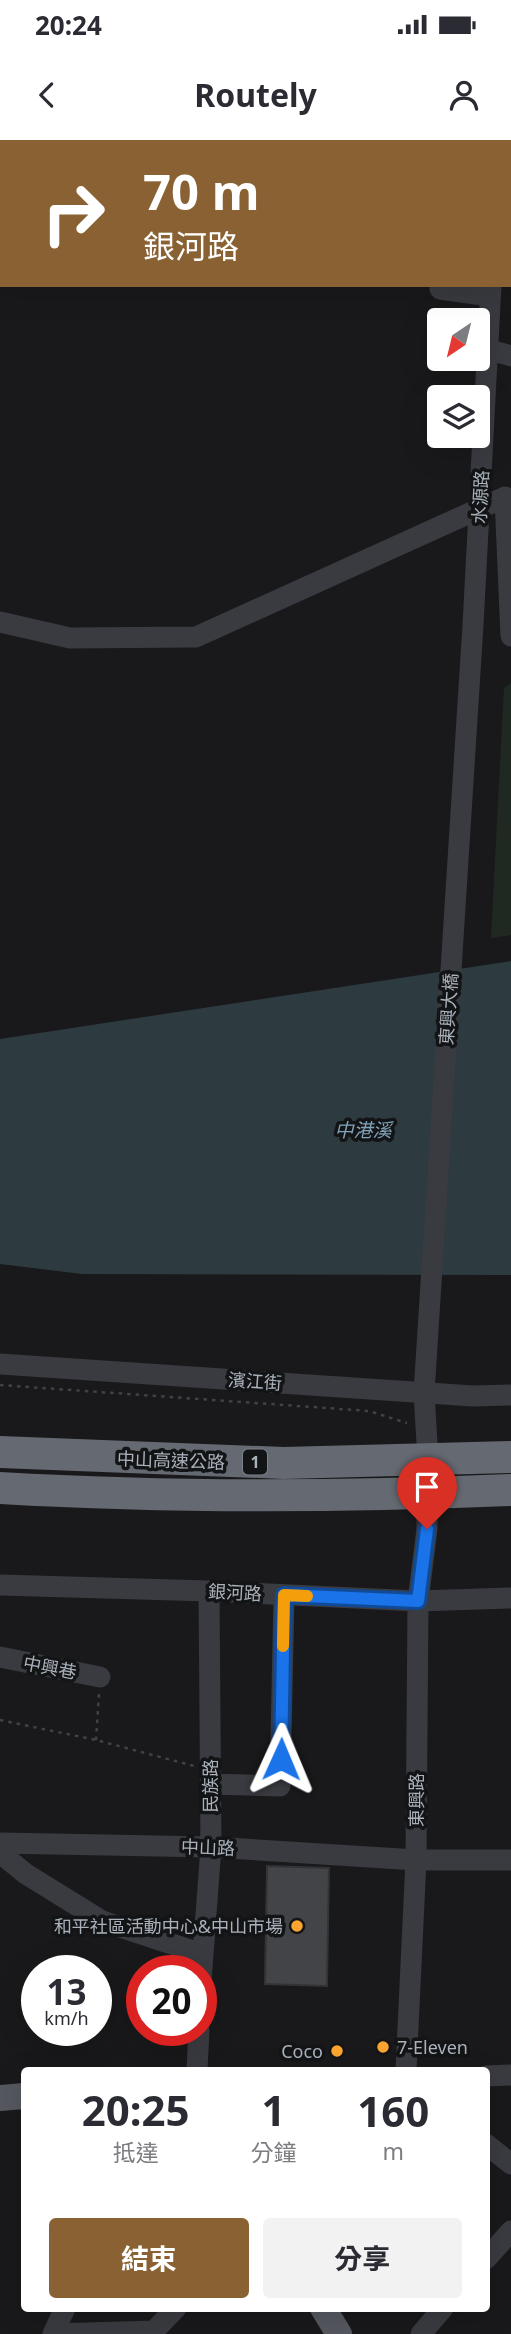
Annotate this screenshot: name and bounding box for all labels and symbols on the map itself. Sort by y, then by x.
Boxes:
north arrow [427,308,490,371]
street label: 水源路 [467,469,493,525]
street label: 東興大橋 [434,972,462,1046]
water label: 中港溪 [334,1117,394,1143]
street label: 濱江街 [227,1367,283,1395]
street label: 中山高速公路 [117,1446,225,1474]
road number: 1 [243,1450,267,1474]
pin [397,1457,457,1529]
street label: 銀河路 [207,1579,263,1605]
street label: 中興巷 [21,1650,79,1684]
position arrow [244,1722,318,1796]
street label: 民族路 [198,1759,222,1813]
street label: 東興路 [404,1773,428,1827]
street label: 中山路 [181,1834,235,1860]
place label: 和平社區活動中心&中山市場 [54,1914,283,1938]
marker: 和平社區活動中心&中山市場 [289,1918,305,1934]
speed limit sign: 20 [126,1955,217,2046]
place label: 7-Eleven [397,2035,468,2059]
place label: Coco [281,2039,323,2063]
marker: 7-Eleven [375,2039,391,2055]
marker: Coco [329,2043,345,2059]

